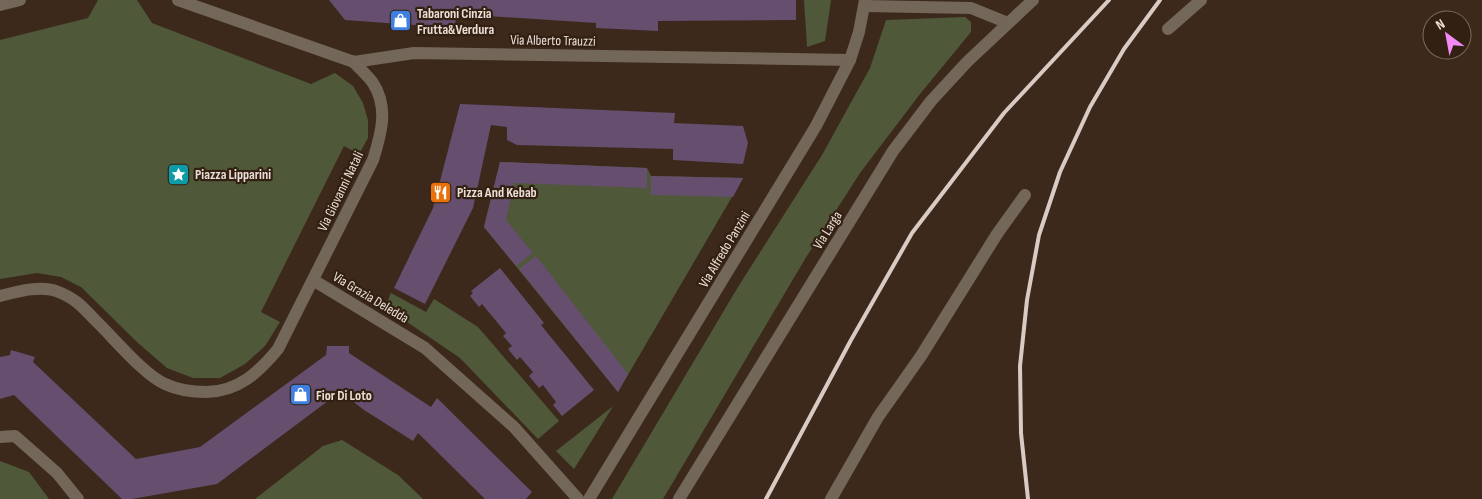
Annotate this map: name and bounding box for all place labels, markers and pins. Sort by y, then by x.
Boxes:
place label: Tabaroni Cinzia Frutta&Verdura [417,5,494,38]
shop icon: Tabaroni Cinzia Frutta&Verdura [389,9,413,33]
place icon: Piazza Lipparini [167,162,191,186]
place label: Piazza Lipparini [195,166,271,183]
restaurant icon: Pizza And Kebab [429,180,453,204]
place label: Pizza And Kebab [457,184,537,201]
shop icon: Fior Di Loto [288,383,312,407]
place label: Fior Di Loto [316,387,372,404]

